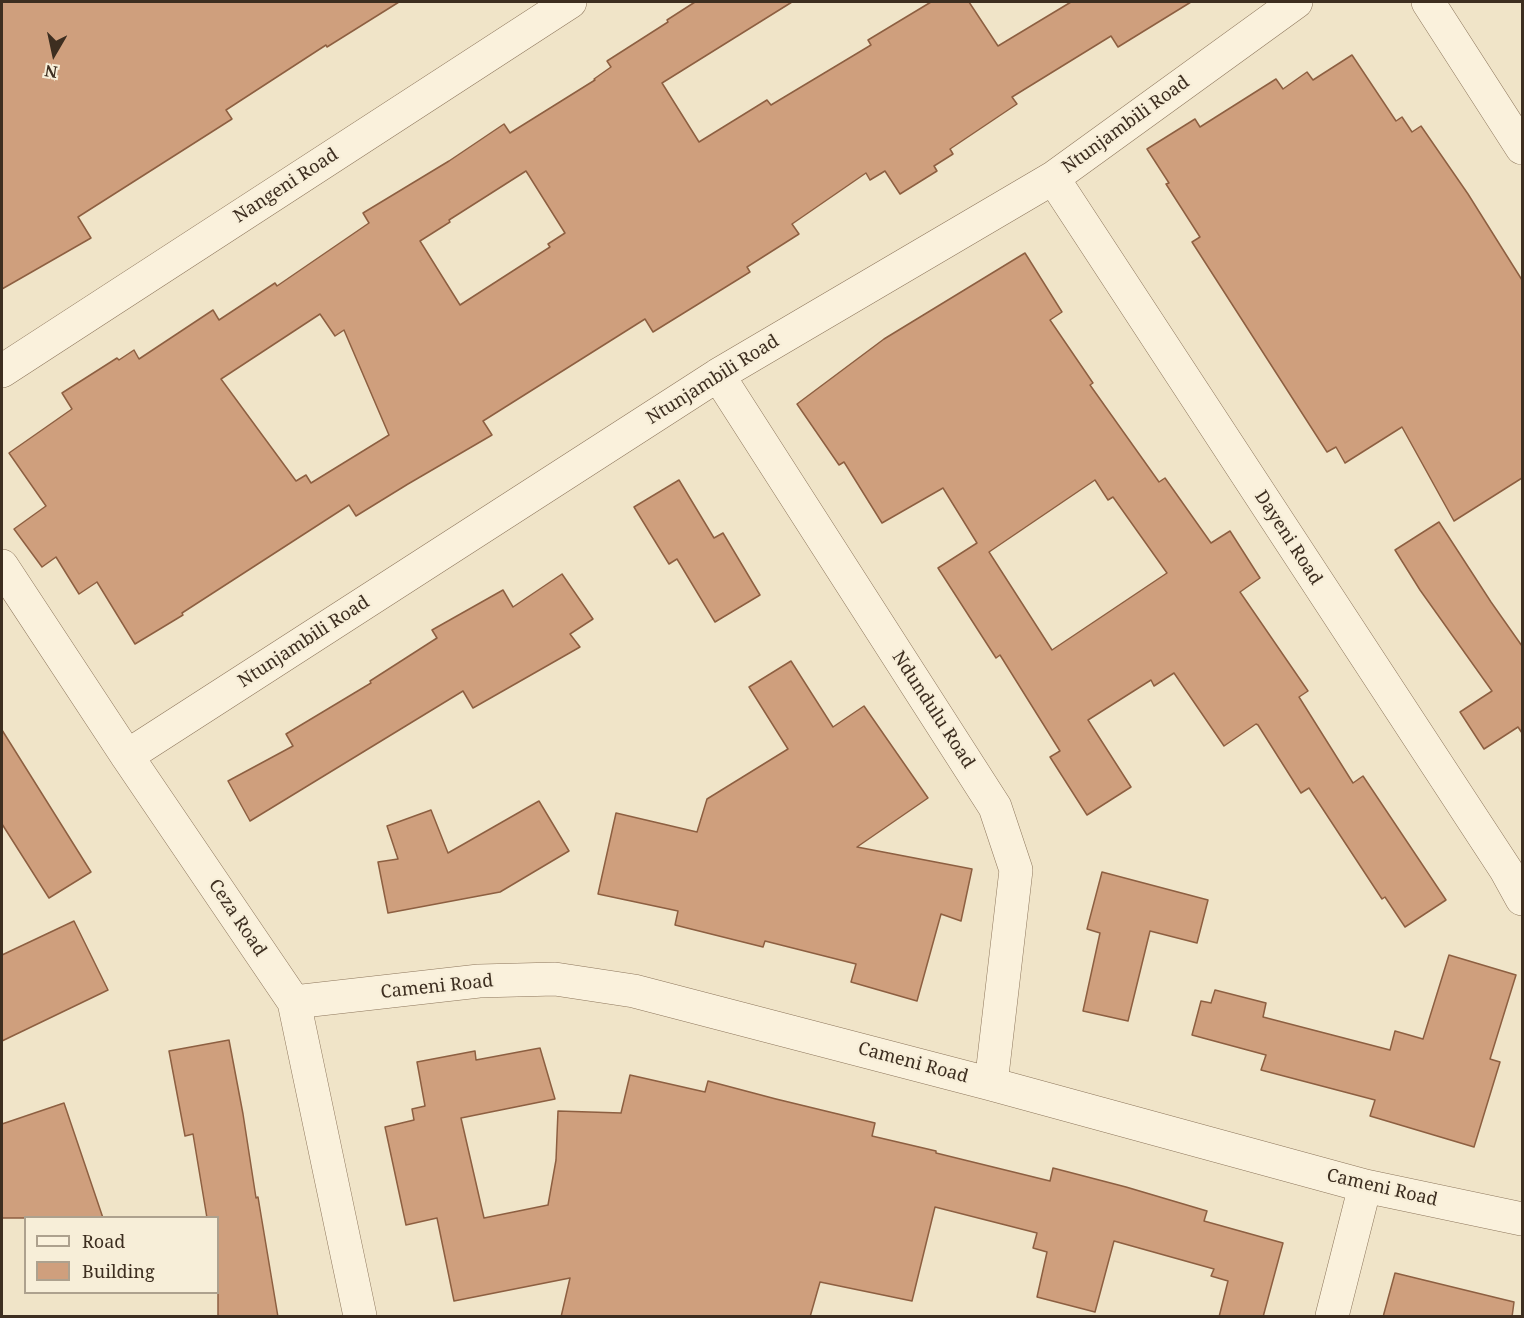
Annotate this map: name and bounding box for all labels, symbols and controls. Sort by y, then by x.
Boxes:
north arrow [24,24,84,84]
text: N [43,60,59,84]
street label: Ntunjambili Road [1058,72,1194,178]
street label: Nangeni Road [230,144,342,228]
street label: Ntunjambili Road [643,331,783,429]
street label: Dayeni Road [1250,487,1326,589]
street label: Ntunjambili Road [234,592,374,692]
street label: Ndundulu Road [887,647,979,773]
street label: Ceza Road [203,875,271,961]
street label: Cameni Road [380,970,494,1004]
street label: Cameni Road [856,1038,970,1088]
street label: Cameni Road [1324,1165,1440,1211]
legend [24,1216,219,1294]
text: Road [82,1229,125,1253]
text: Building [82,1259,155,1283]

